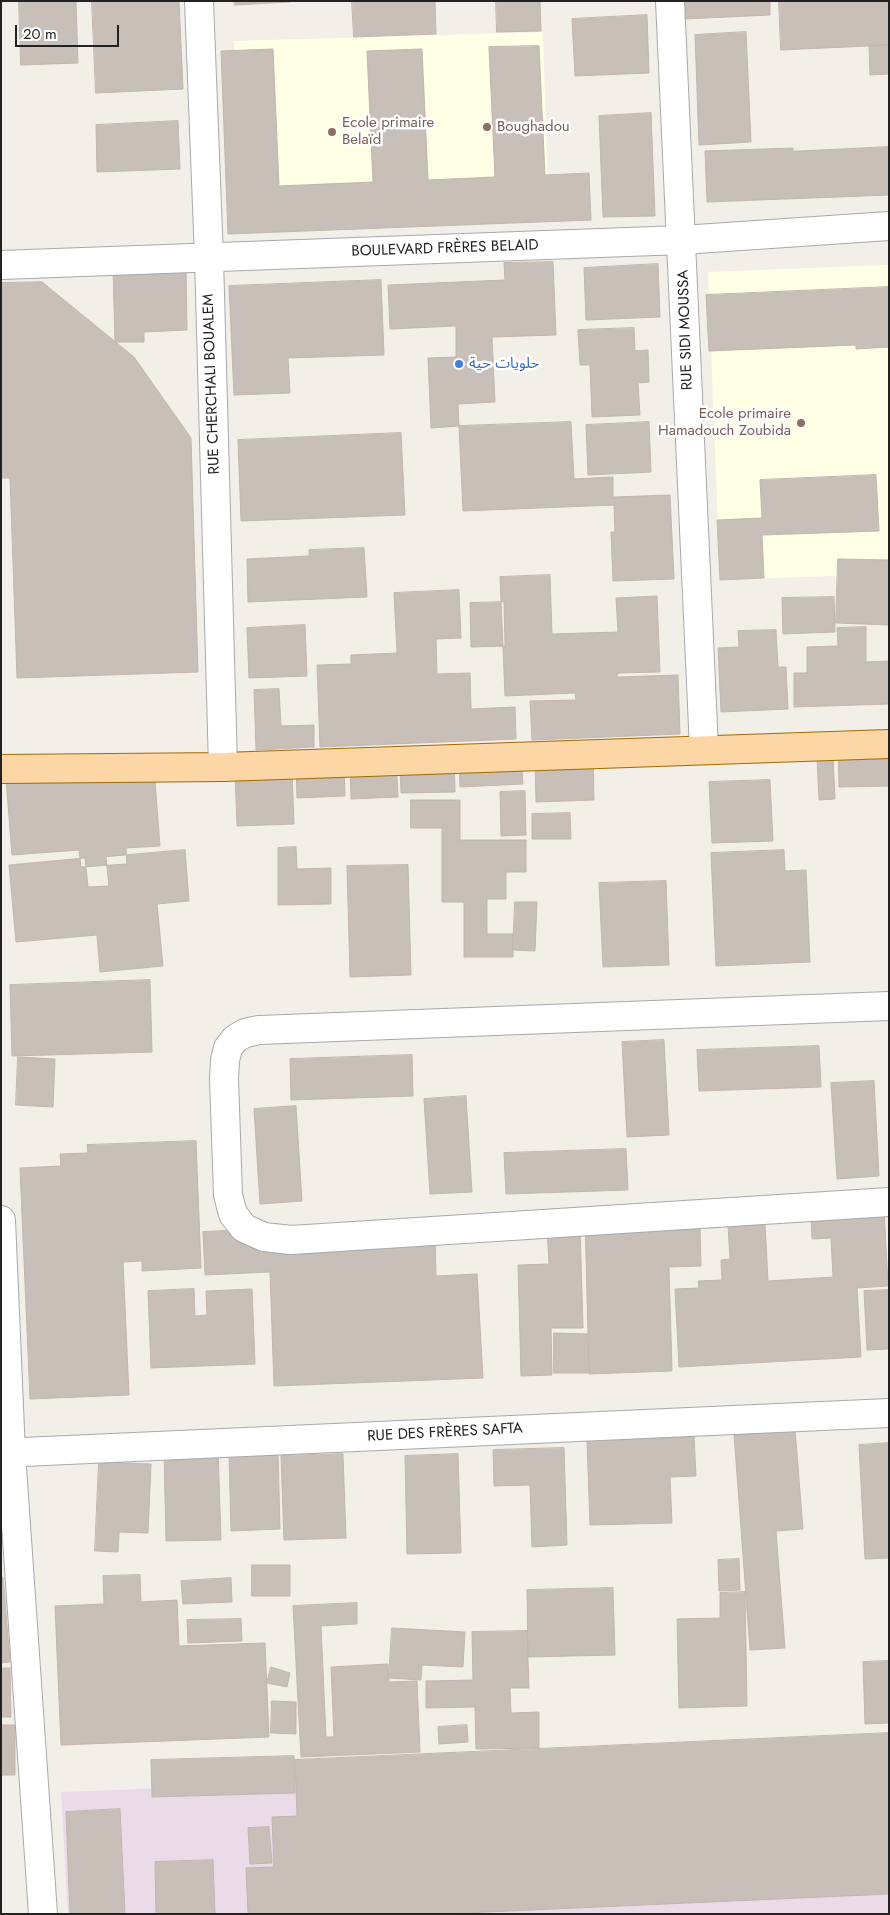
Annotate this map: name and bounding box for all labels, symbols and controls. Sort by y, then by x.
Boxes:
scale bar [18,15,121,47]
text: 20 m [23,23,57,45]
place label: Ecole primaire Belaïd [342,114,434,149]
place label: Boughadou [497,118,570,136]
marker: Boughadou [481,121,493,133]
marker: Ecole primaire Belaïd [326,126,338,138]
street label: BOULEVARD FRÈRES BELAID [351,237,539,261]
street label: RUE SIDI MOUSSA [675,269,697,391]
street label: RUE CHERCHALI BOUALEM [200,293,224,475]
place label: حلويات حية [469,355,539,373]
marker: حلويات حية [453,358,465,370]
place label: Ecole primaire Hamadouch Zoubida [658,405,791,440]
marker: Ecole primaire Hamadouch Zoubida [795,417,807,429]
street label: RUE DES FRÈRES SAFTA [367,1420,523,1446]

